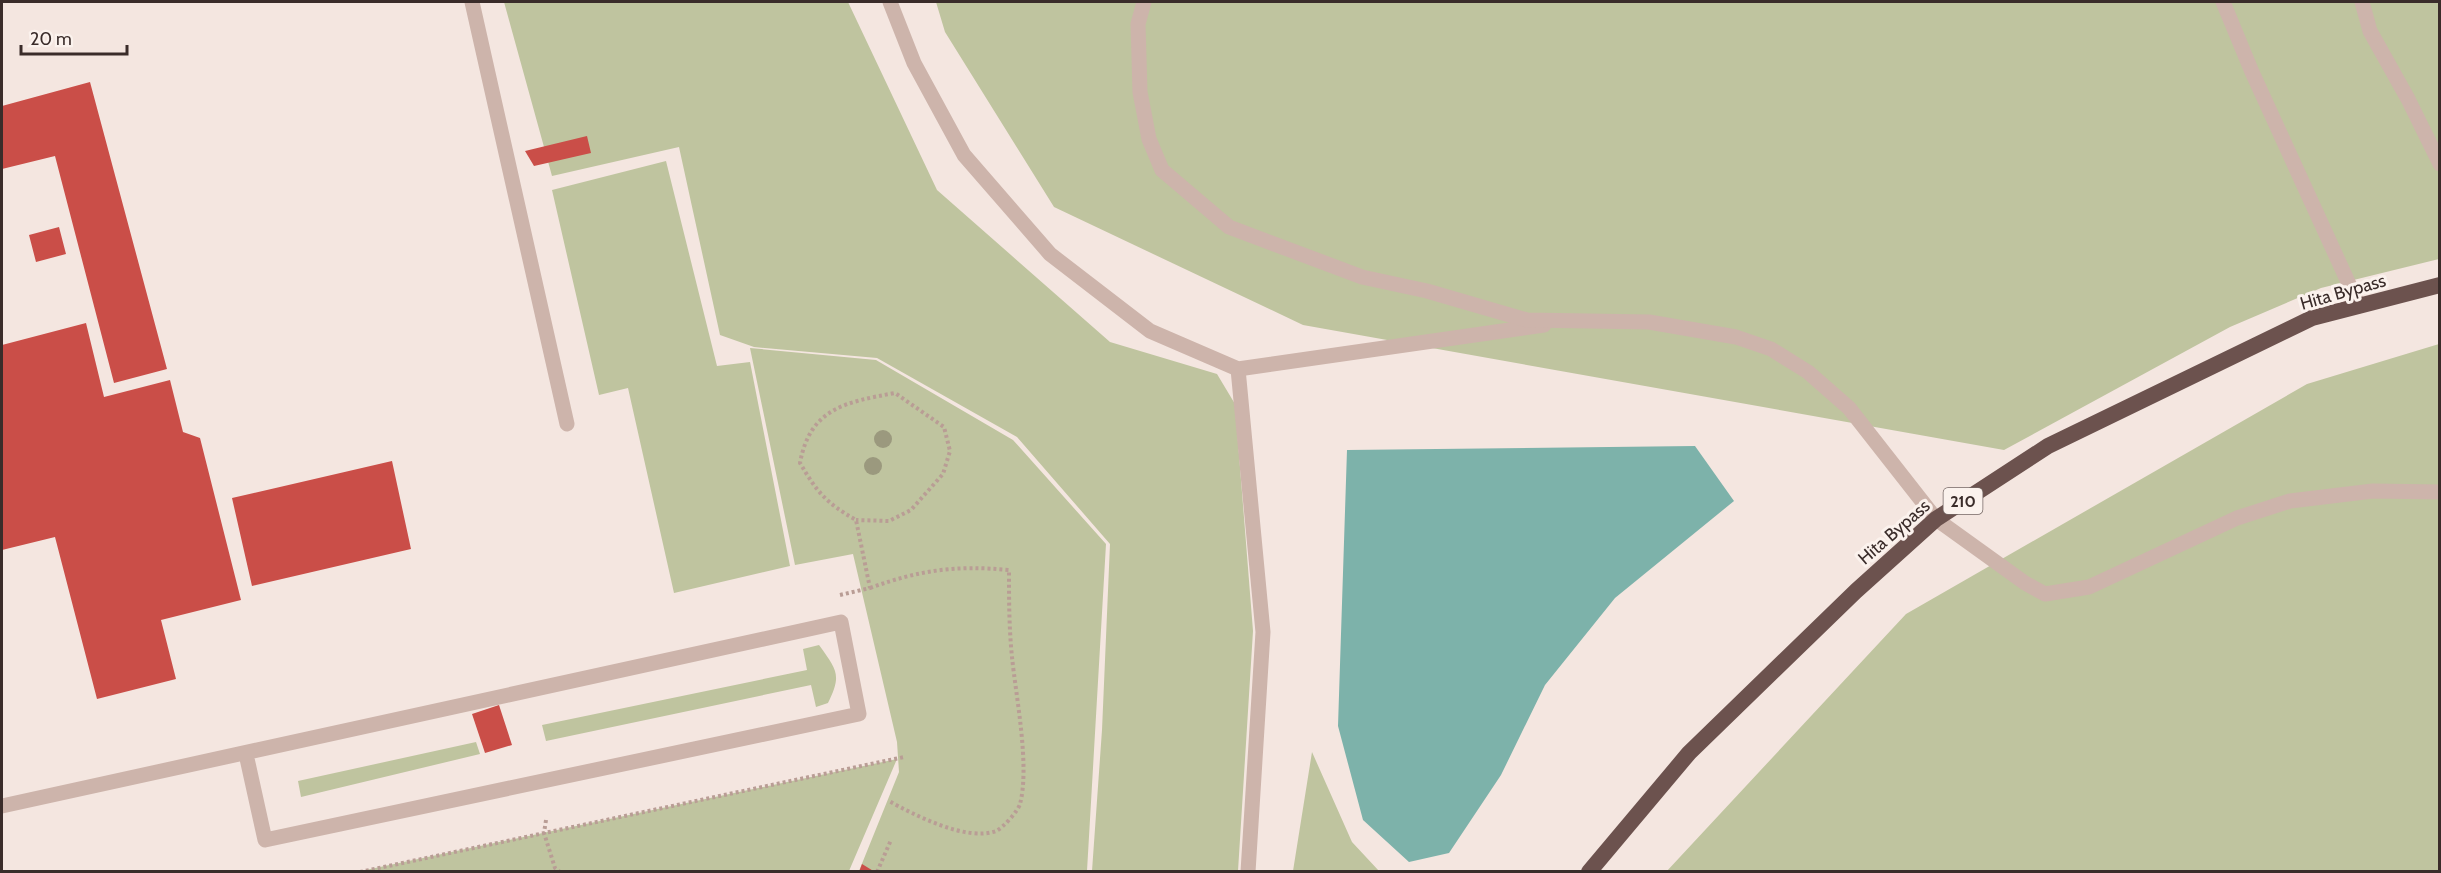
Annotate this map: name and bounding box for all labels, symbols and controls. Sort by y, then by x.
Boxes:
scale bar [21,18,128,56]
text: 20 m [30,28,72,50]
street label: Hita Bypass [2298,269,2388,315]
road number: 210 [1944,488,1982,514]
street label: Hita Bypass [1854,495,1934,569]

